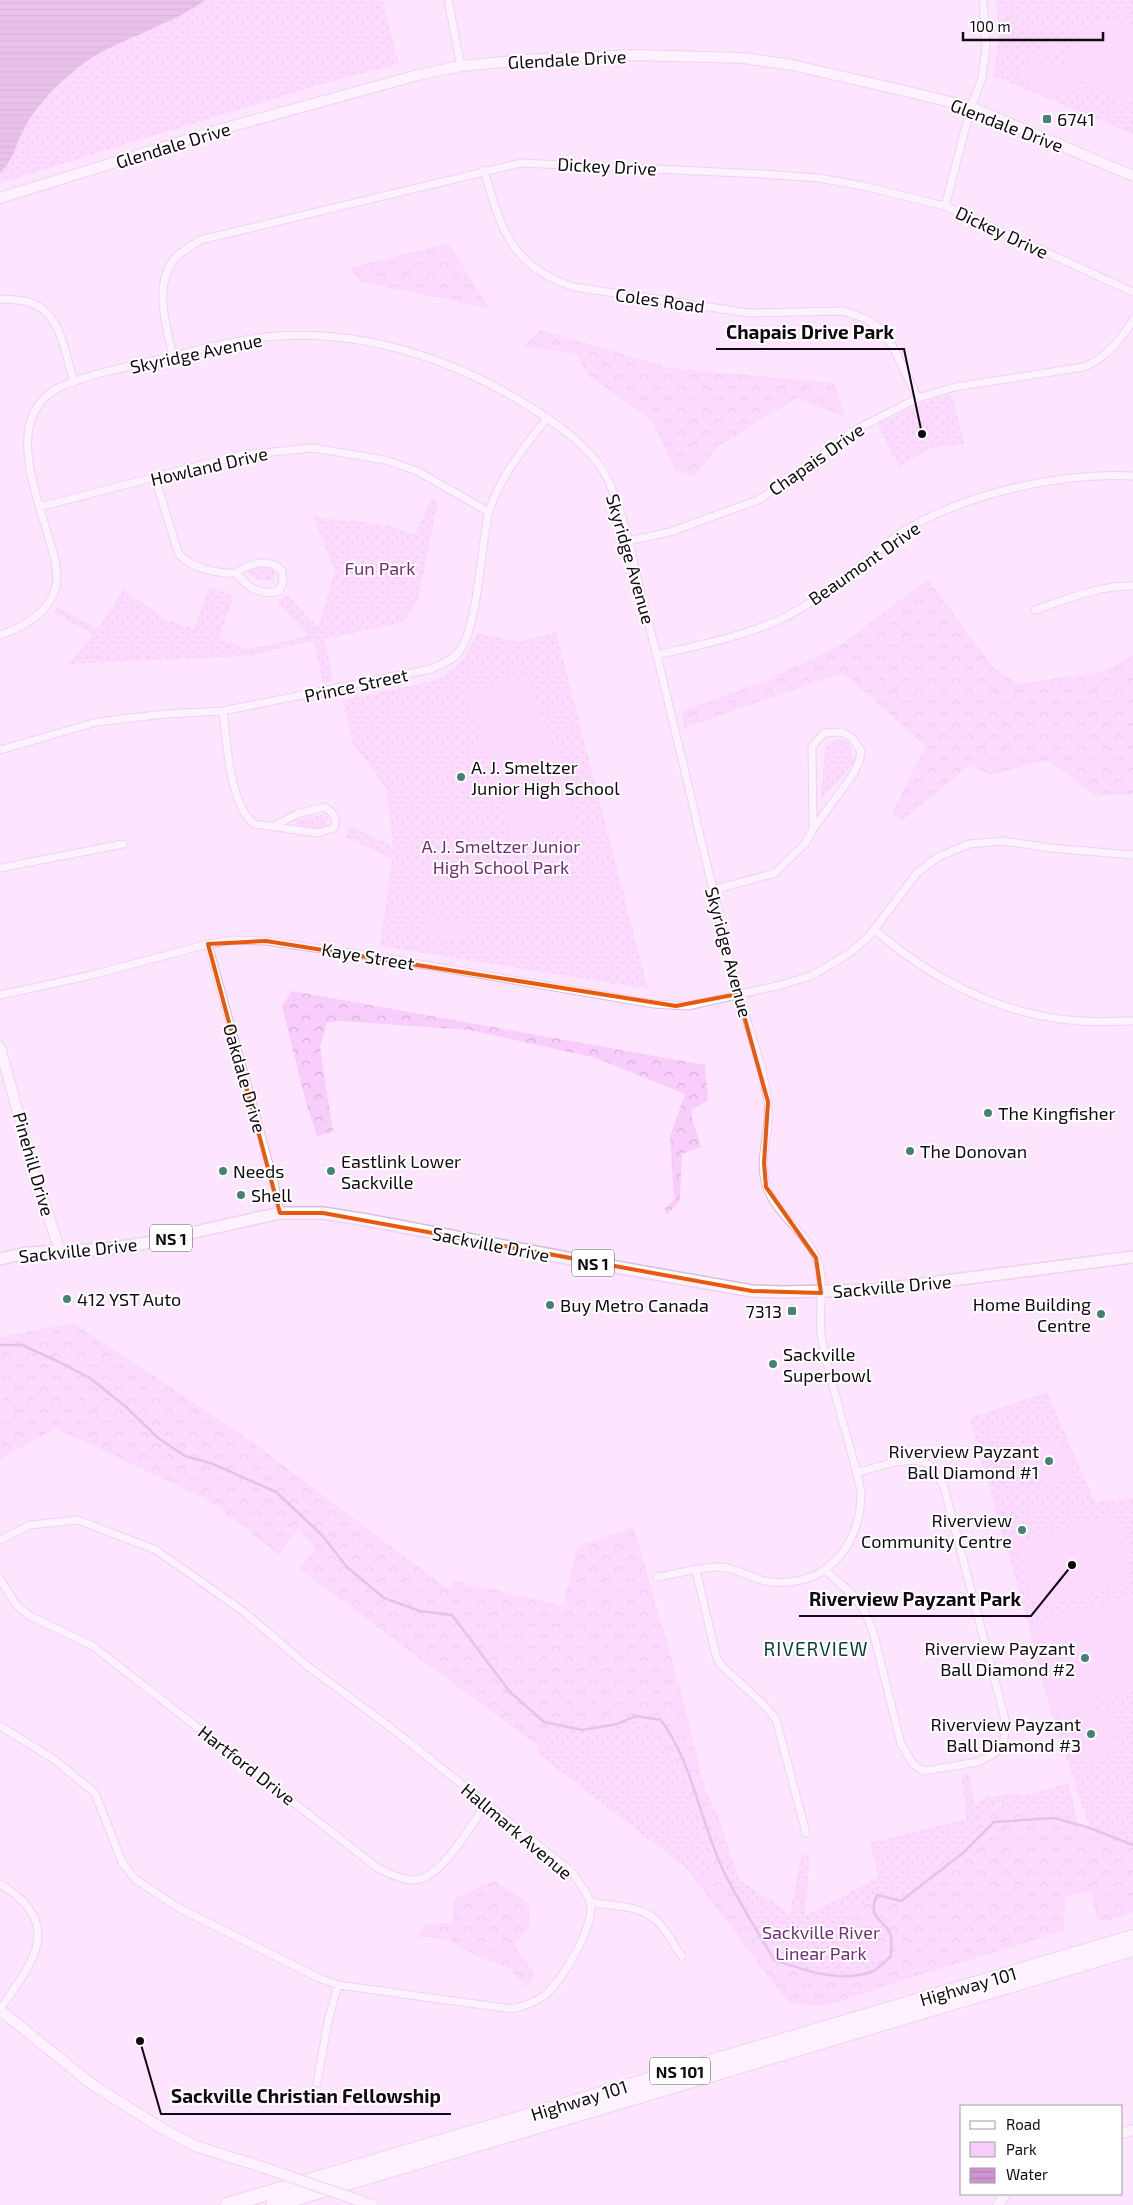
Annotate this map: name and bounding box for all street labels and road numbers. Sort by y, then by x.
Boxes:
street label: Glendale Drive [507,45,627,73]
street label: Glendale Drive [948,93,1066,157]
street label: Glendale Drive [113,117,233,173]
street label: Dickey Drive [557,152,657,180]
street label: Dickey Drive [952,201,1052,263]
street label: Coles Road [614,283,706,317]
street label: Skyridge Avenue [128,328,264,378]
street label: Chapais Drive [764,418,868,500]
street label: Howland Drive [148,442,270,490]
street label: Skyridge Avenue [602,491,660,627]
street label: Beaumont Drive [804,516,924,610]
street label: Prince Street [302,663,410,707]
street label: Skyridge Avenue [701,884,757,1020]
street label: Kaye Street [320,938,416,974]
street label: Oakdale Drive [219,1021,271,1135]
street label: Pinehill Drive [9,1109,59,1219]
street label: Sackville Drive [430,1222,552,1266]
road number: NS 1 [150,1224,192,1252]
street label: Sackville Drive [18,1233,138,1267]
road number: NS 1 [572,1250,614,1276]
street label: Sackville Drive [832,1270,952,1302]
street label: Hartford Drive [194,1720,300,1810]
street label: Hallmark Avenue [457,1778,577,1884]
street label: Highway 101 [917,1962,1019,2010]
road number: NS 101 [650,2058,710,2084]
street label: Highway 101 [528,2075,630,2125]

